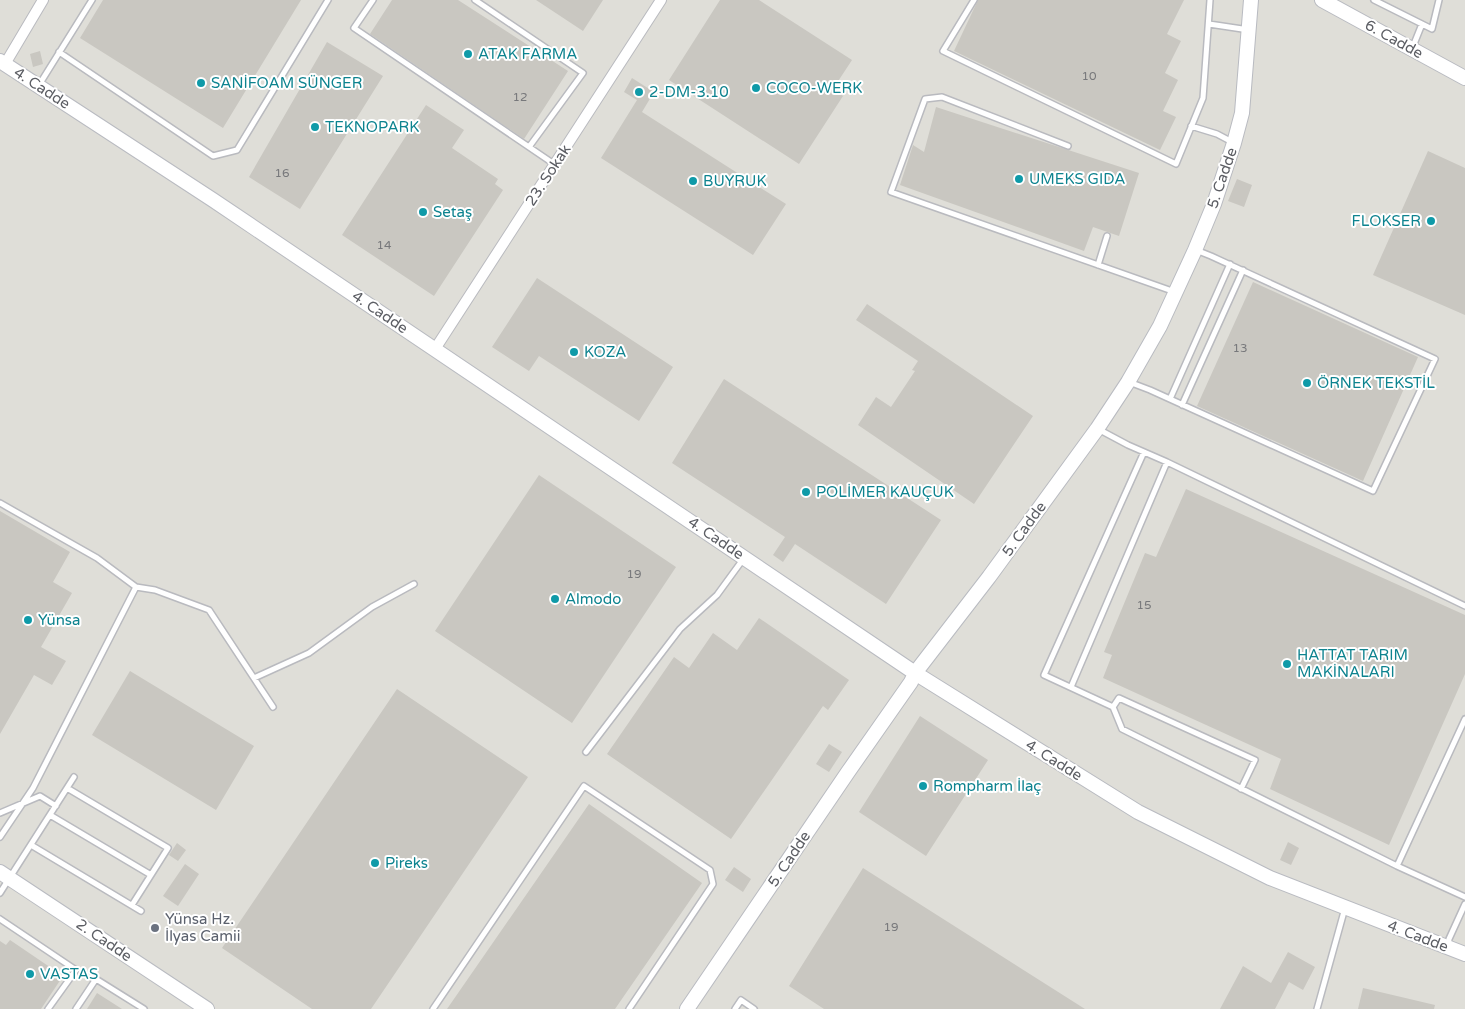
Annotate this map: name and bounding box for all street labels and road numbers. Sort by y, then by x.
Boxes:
street label: 6. Cadde [1362,16,1426,62]
street label: 4. Cadde [10,63,74,113]
street label: 23. Sokak [521,141,575,209]
street label: 5. Cadde [1203,145,1241,211]
street label: 4. Cadde [349,287,411,337]
street label: 5. Cadde [998,498,1050,560]
street label: 4. Cadde [685,513,747,563]
street label: 4. Cadde [1022,736,1086,784]
street label: 5. Cadde [764,828,814,890]
street label: 2. Cadde [73,915,135,965]
street label: 4. Cadde [1385,916,1451,956]

